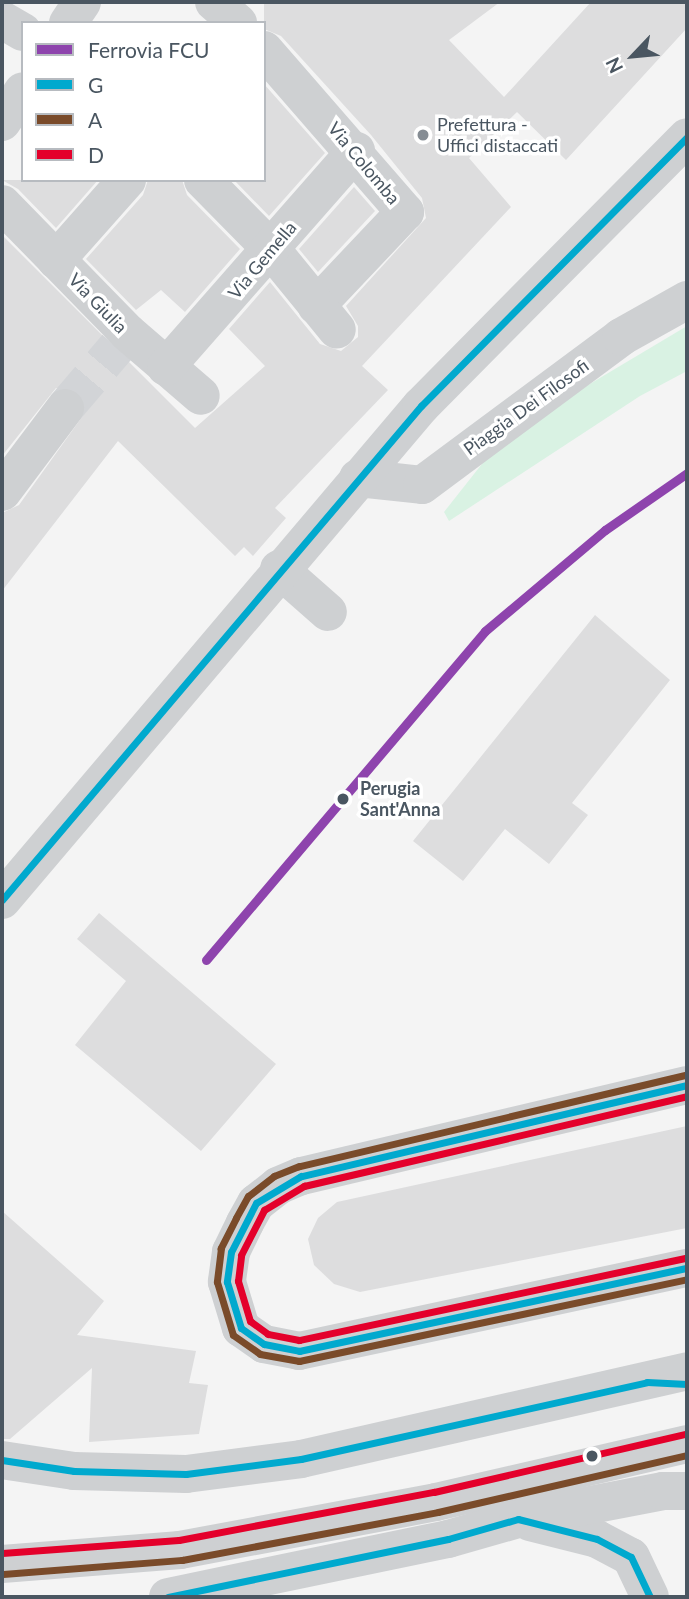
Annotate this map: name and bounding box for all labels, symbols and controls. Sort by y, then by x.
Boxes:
legend [21,21,266,182]
north arrow [598,21,668,91]
text: Ferrovia FCU [88,37,209,62]
text: N [600,54,627,77]
text: G [88,72,103,97]
text: A [88,107,102,132]
place label: Prefettura - Uffici distaccati [437,114,558,156]
street label: Via Colomba [323,118,405,208]
marker: Prefettura - Uffici distaccati [415,127,431,143]
text: D [88,142,104,167]
street label: Via Gemella [223,217,301,303]
street label: Via Giulia [64,269,132,337]
street label: Piaggia Dei Filosofi [459,354,593,460]
place label: Perugia Sant'Anna [360,778,440,820]
marker: Perugia Sant'Anna [332,788,354,810]
unlabelled marker [585,1449,599,1463]

